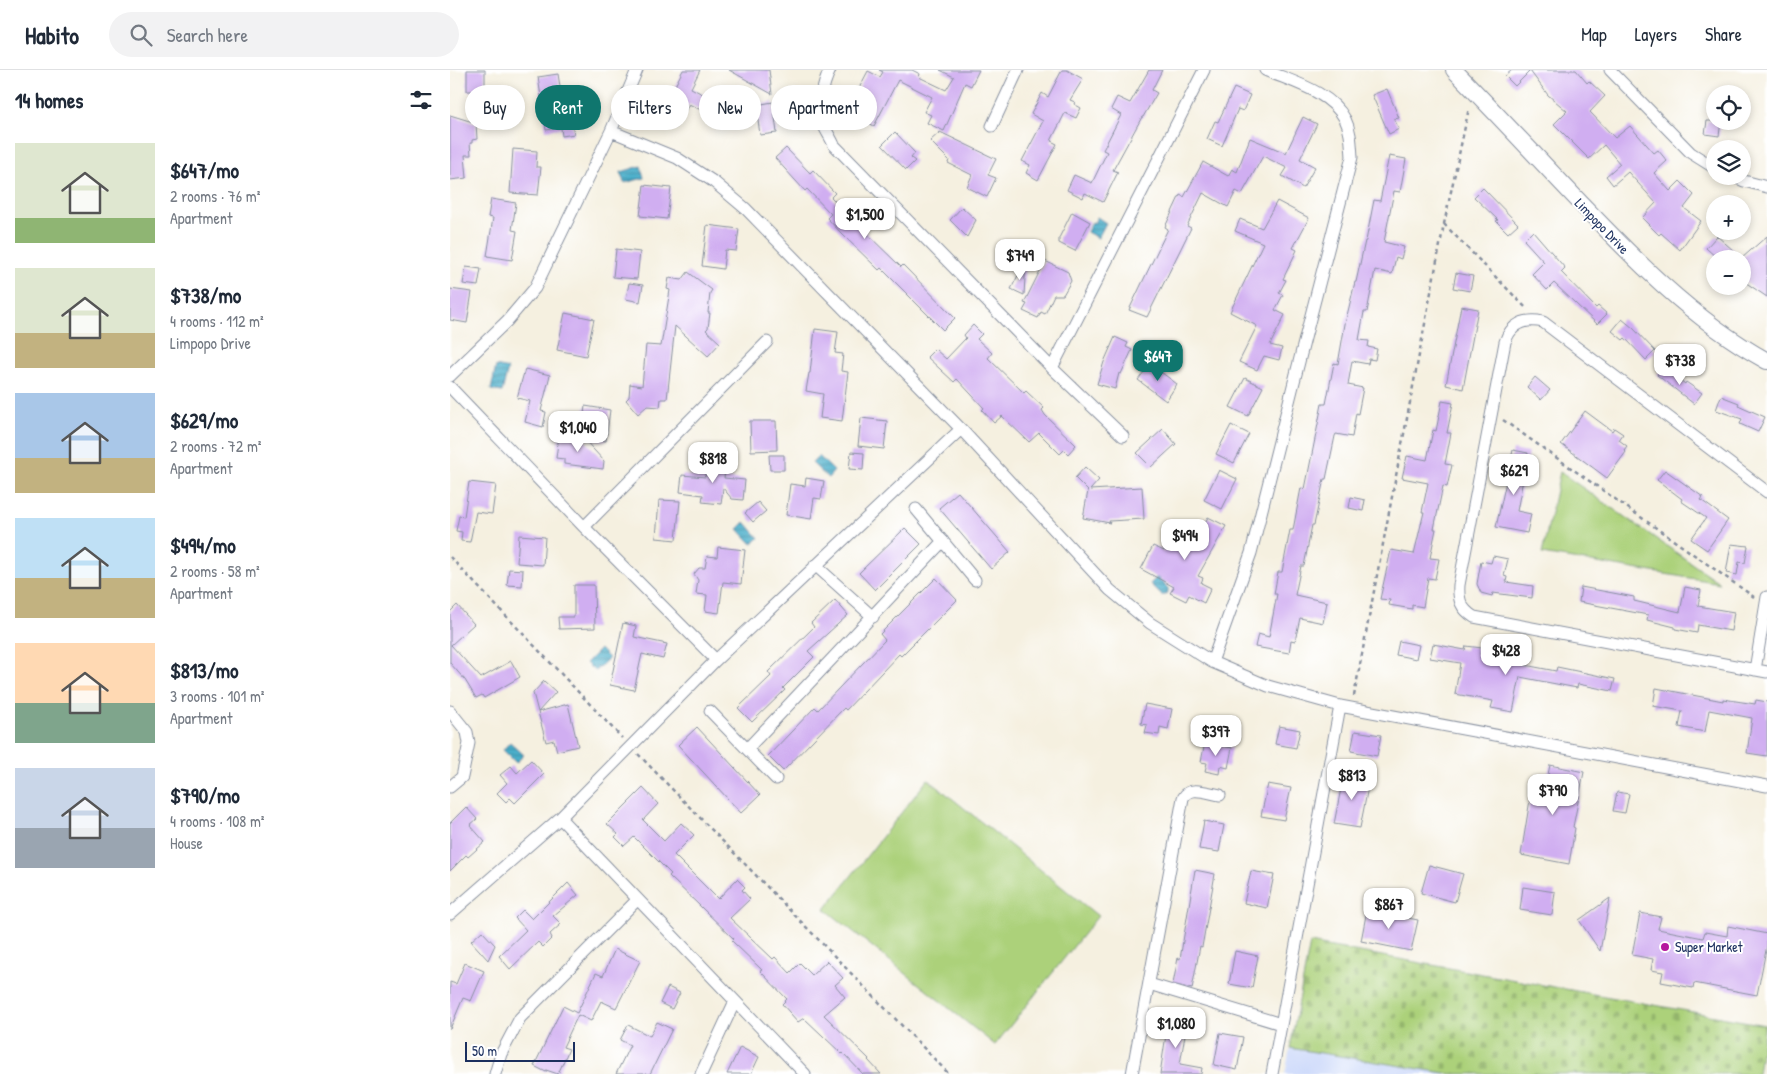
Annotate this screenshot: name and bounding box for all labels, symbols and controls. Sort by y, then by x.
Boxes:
search box [109,12,459,57]
text: Habito [25,19,79,51]
icon: search [127,21,155,49]
text: Search here [167,22,248,48]
text: Map [1581,22,1607,47]
text: Layers [1635,22,1677,47]
text: Share [1705,22,1742,47]
chip: Buy [465,85,525,130]
chip: Rent [535,85,601,130]
chip: Filters [611,85,689,130]
chip: New [699,85,761,130]
chip: Apartment [771,85,877,130]
map controls [1706,85,1751,295]
button: locate [1706,85,1751,130]
text: 14 homes [15,86,83,115]
icon: filters [407,86,435,114]
button: layers [1706,140,1751,185]
text: $647/mo [170,156,239,185]
icon: home [55,163,115,223]
text: 2 rooms · 76 m² [170,185,260,207]
street label: Limpopo Drive [1570,194,1634,259]
button: + [1706,195,1751,240]
pin: $1,500 [824,198,906,240]
text: $1,500 [846,203,884,225]
text: Apartment [170,207,233,229]
pin: $749 [990,238,1050,281]
text: $749 [1006,244,1034,266]
button: − [1706,250,1751,295]
text: $738/mo [170,281,241,310]
icon: home [55,288,115,348]
text: 4 rooms · 112 m² [170,310,264,332]
text: Limpopo Drive [170,332,251,354]
pin: $647 [1128,340,1188,382]
pin: $738 [1650,344,1710,386]
text: $647 [1144,345,1172,367]
text: $738 [1665,349,1695,371]
text: $629/mo [170,406,238,435]
pin: $1,040 [537,410,619,453]
icon: home [55,413,115,473]
text: $1,040 [559,416,597,438]
text: 2 rooms · 72 m² [170,435,261,457]
pin: $818 [683,442,743,484]
text: $818 [699,447,727,469]
pin: $629 [1484,454,1544,496]
text: Apartment [170,457,233,479]
text: $629 [1500,459,1528,481]
pin: $494 [1155,518,1215,561]
text: $494 [1172,524,1198,546]
text: $494/mo [170,531,236,560]
icon: home [55,538,115,598]
text: 2 rooms · 58 m² [170,560,260,582]
text: Apartment [170,582,233,604]
pin: $428 [1476,634,1536,676]
text: $428 [1492,639,1520,661]
text: $813/mo [170,656,238,685]
icon: home [55,663,115,723]
text: 3 rooms · 101 m² [170,685,265,707]
text: Apartment [170,707,233,729]
pin: $397 [1186,714,1246,757]
text: $397 [1201,720,1231,742]
pin: $813 [1322,758,1382,801]
text: $813 [1338,764,1366,786]
pin: $790 [1523,774,1583,816]
text: $790 [1538,779,1568,801]
text: $790/mo [170,781,240,810]
icon: home [55,788,115,848]
text: 4 rooms · 108 m² [170,810,264,832]
text: House [170,832,203,854]
pin: $867 [1359,888,1419,930]
text: $867 [1374,893,1404,915]
place label: Super Market [1675,937,1743,957]
marker: Super Market [1659,941,1671,953]
pin: $1,080 [1135,1006,1217,1049]
text: $1,080 [1157,1012,1195,1034]
scale bar [465,1039,575,1062]
text: 50 m [472,1041,497,1060]

